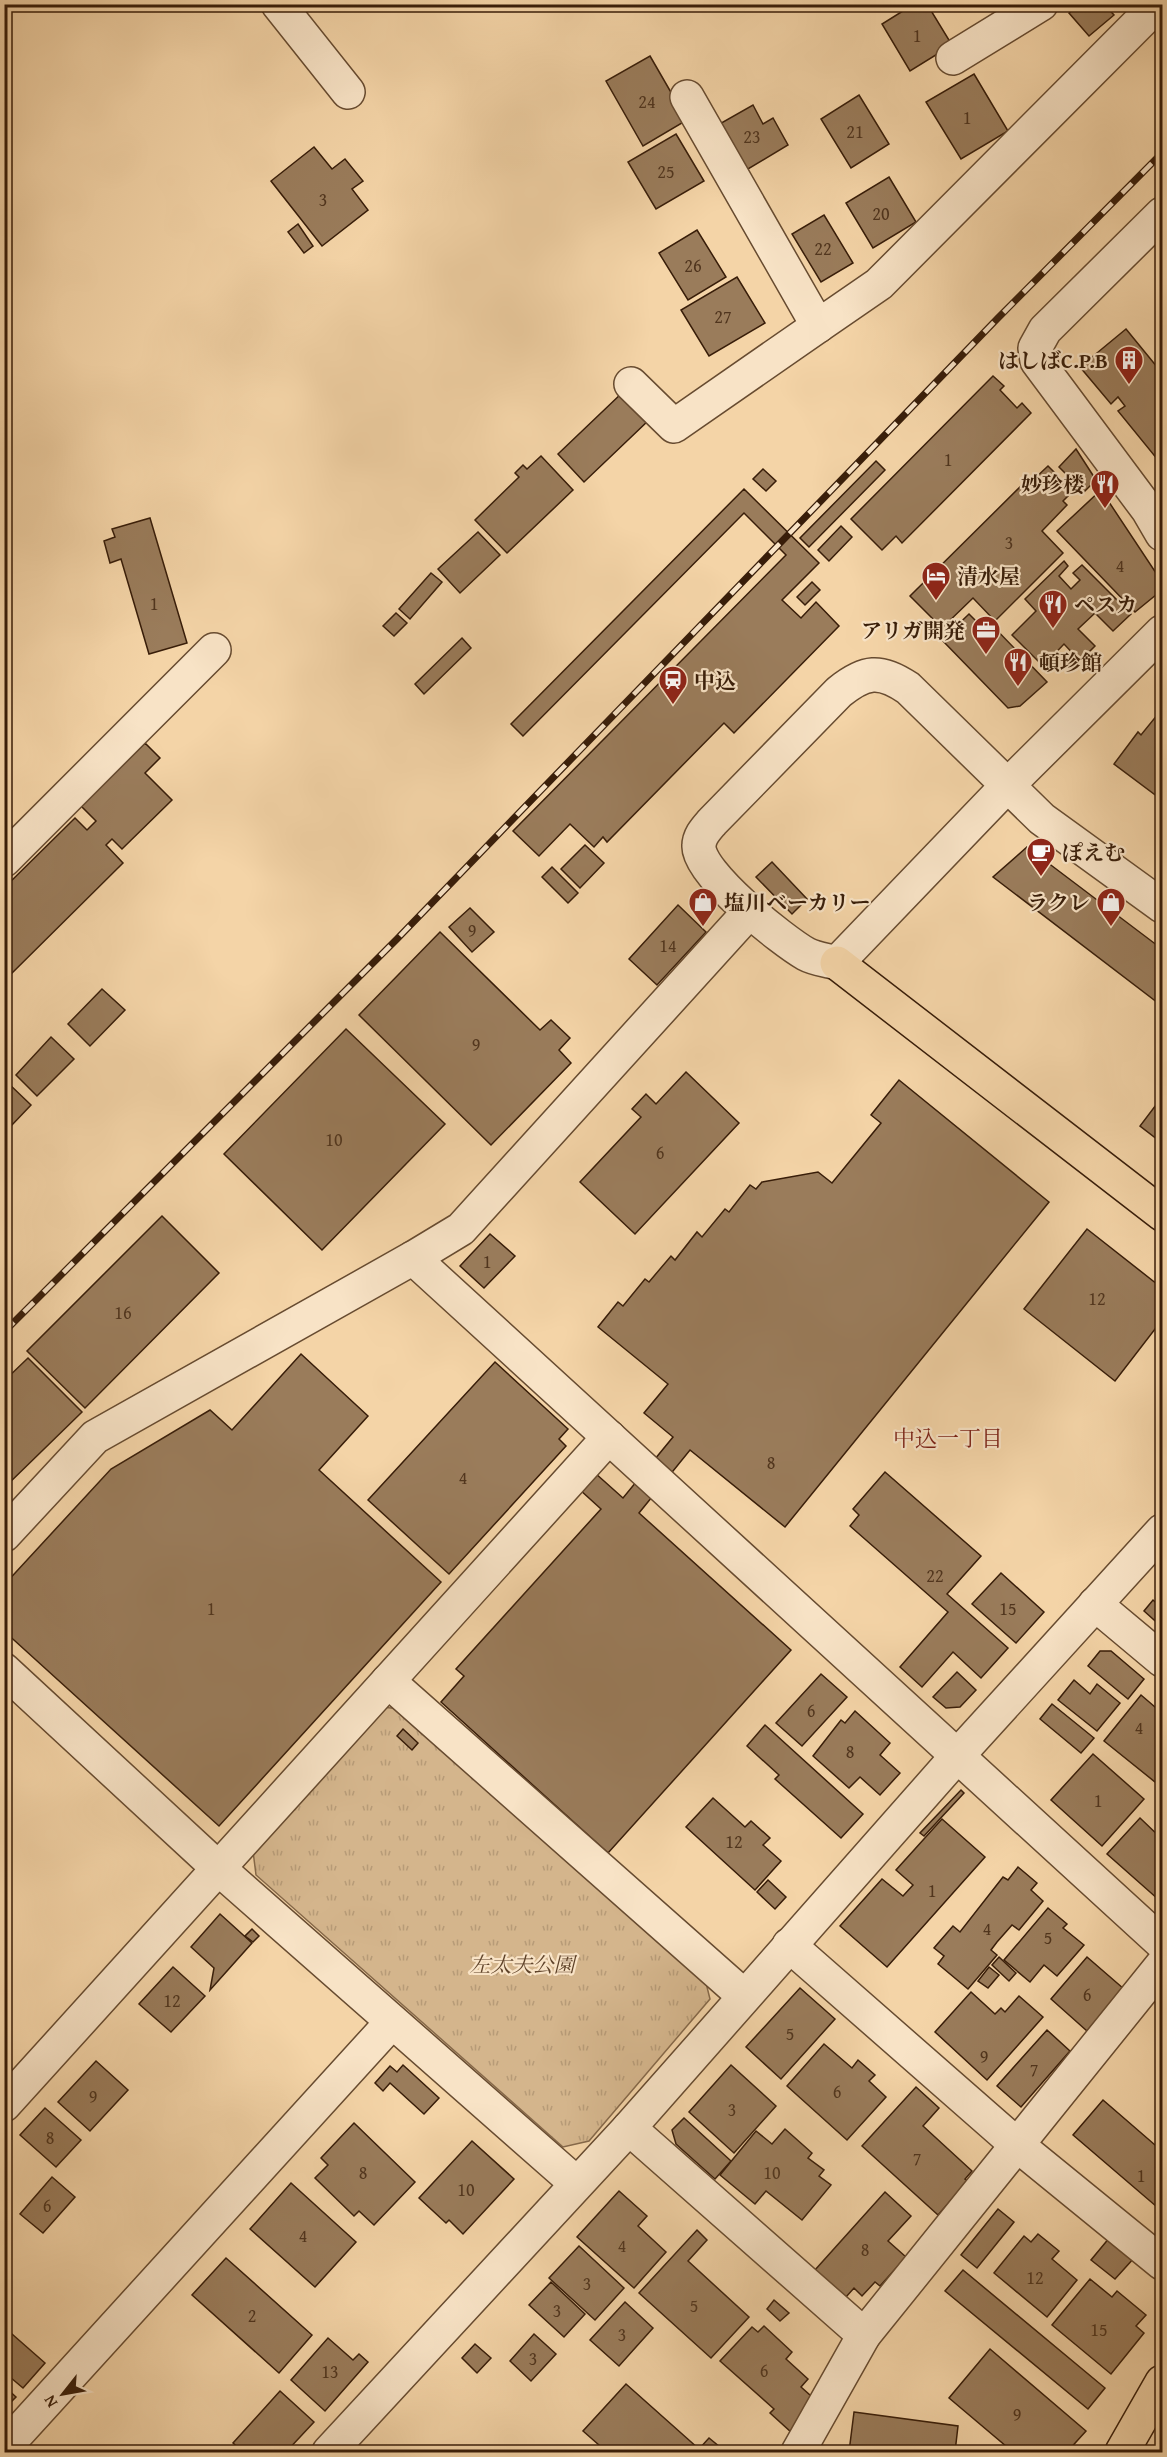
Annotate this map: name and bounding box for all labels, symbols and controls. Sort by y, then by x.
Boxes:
house number: 1 [913,22,921,49]
house number: 24 [638,88,656,115]
house number: 1 [963,104,971,131]
house number: 21 [846,118,864,145]
house number: 23 [743,123,761,150]
house number: 25 [657,158,675,185]
house number: 3 [319,186,327,213]
house number: 20 [872,200,890,227]
house number: 22 [814,235,832,262]
house number: 26 [684,252,702,279]
house number: 27 [714,303,732,330]
building icon: はしばC.P.B [1113,344,1145,386]
place label: はしばC.P.B [998,345,1108,376]
house number: 1 [944,446,952,473]
restaurant icon: 妙珍楼 [1089,468,1121,510]
place label: 妙珍楼 [1021,469,1084,500]
house number: 3 [1005,529,1013,556]
house number: 4 [1116,552,1124,579]
hotel icon: 清水屋 [920,560,952,602]
place label: 清水屋 [957,561,1020,592]
restaurant icon: ペスカ [1037,588,1069,630]
place label: ペスカ [1074,589,1137,620]
house number: 1 [150,590,158,617]
office icon: アリガ開発 [970,614,1002,656]
place label: アリガ開発 [861,615,965,646]
restaurant icon: 頓珍館 [1002,646,1034,688]
place label: 頓珍館 [1039,647,1102,678]
station icon: 中込 [657,664,689,706]
place label: 中込 [694,665,736,696]
cafe icon: ぽえむ [1025,836,1057,878]
place label: ぽえむ [1062,837,1125,868]
shop icon: 塩川ベーカリー [687,886,719,928]
shop icon: ラクレ [1095,886,1127,928]
place label: 塩川ベーカリー [724,887,871,918]
place label: ラクレ [1027,887,1090,918]
house number: 9 [468,917,476,944]
house number: 14 [659,932,677,959]
house number: 9 [472,1031,480,1058]
house number: 10 [325,1126,343,1153]
house number: 6 [656,1139,664,1166]
house number: 1 [483,1248,491,1275]
house number: 12 [1088,1285,1106,1312]
house number: 16 [114,1299,132,1326]
district label: 中込一丁目 [893,1422,1003,1454]
house number: 8 [767,1449,775,1476]
house number: 4 [459,1464,467,1491]
house number: 22 [926,1562,944,1589]
house number: 1 [207,1595,215,1622]
house number: 15 [999,1595,1017,1622]
house number: 6 [807,1697,815,1724]
house number: 4 [1135,1714,1143,1741]
house number: 8 [846,1738,854,1765]
house number: 1 [1094,1787,1102,1814]
house number: 12 [725,1828,743,1855]
house number: 1 [928,1877,936,1904]
house number: 4 [983,1915,991,1942]
house number: 5 [1044,1924,1052,1951]
park label: 左太夫公園 [470,1949,577,1980]
house number: 6 [1083,1981,1091,2008]
house number: 12 [163,1987,181,2014]
house number: 5 [786,2020,794,2047]
house number: 9 [980,2043,988,2070]
house number: 7 [1030,2056,1038,2083]
house number: 6 [833,2078,841,2105]
house number: 9 [89,2083,97,2110]
house number: 3 [728,2096,736,2123]
house number: 8 [46,2124,54,2151]
house number: 7 [913,2145,921,2172]
house number: 8 [359,2159,367,2186]
house number: 10 [763,2159,781,2186]
house number: 1 [1137,2162,1145,2189]
house number: 10 [457,2176,475,2203]
house number: 6 [43,2192,51,2219]
house number: 4 [299,2222,307,2249]
house number: 4 [618,2232,626,2259]
house number: 8 [861,2236,869,2263]
house number: 12 [1026,2264,1044,2291]
house number: 3 [583,2270,591,2297]
house number: 5 [690,2292,698,2319]
house number: 3 [553,2297,561,2324]
house number: 2 [248,2302,256,2329]
house number: 15 [1090,2316,1108,2343]
house number: 3 [618,2321,626,2348]
house number: 3 [529,2345,537,2372]
house number: 6 [760,2357,768,2384]
house number: 13 [321,2358,339,2385]
north arrow [33,2364,93,2424]
text: N [37,2391,63,2412]
house number: 9 [1013,2401,1021,2428]

